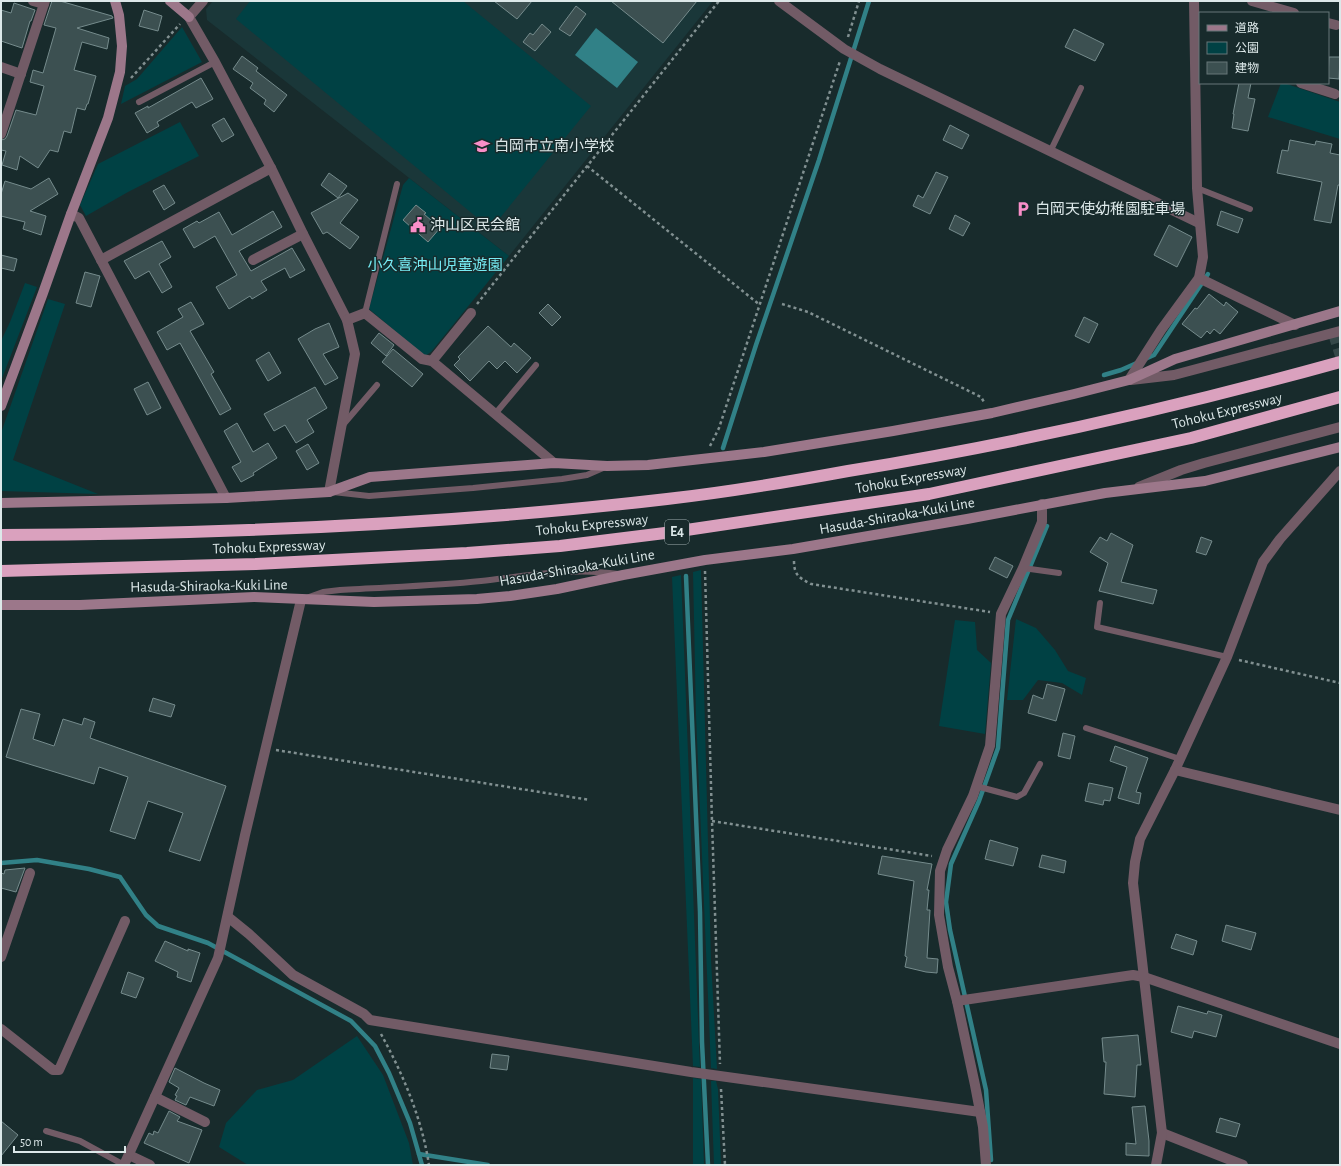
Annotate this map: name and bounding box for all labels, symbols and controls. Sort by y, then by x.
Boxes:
legend [1199,12,1329,84]
text: 道路 [1235,21,1259,34]
text: 公園 [1235,42,1259,54]
text: 建物 [1235,61,1259,74]
school or university icon: 白岡市立南小学校 [473,137,491,155]
place label: 白岡市立南小学校 [494,138,614,154]
parking icon: 白岡天使幼稚園駐車場 [1014,200,1032,218]
place label: 白岡天使幼稚園駐車場 [1035,200,1185,217]
public building icon: 沖山区民会館 [409,216,427,234]
place label: 沖山区民会館 [430,217,520,233]
park label: 小久喜沖山児童遊園 [367,256,503,273]
street label: Tohoku Expressway [1170,390,1284,432]
street label: Tohoku Expressway [854,462,969,496]
street label: Hasuda-Shiraoka-Kuki Line [818,495,976,537]
street label: Tohoku Expressway [535,512,650,538]
road number: E4 [665,520,689,544]
street label: Tohoku Expressway [212,538,326,556]
street label: Hasuda-Shiraoka-Kuki Line [498,547,656,589]
street label: Hasuda-Shiraoka-Kuki Line [130,577,288,595]
scale bar [14,1128,125,1154]
text: 50 m [20,1136,43,1148]

